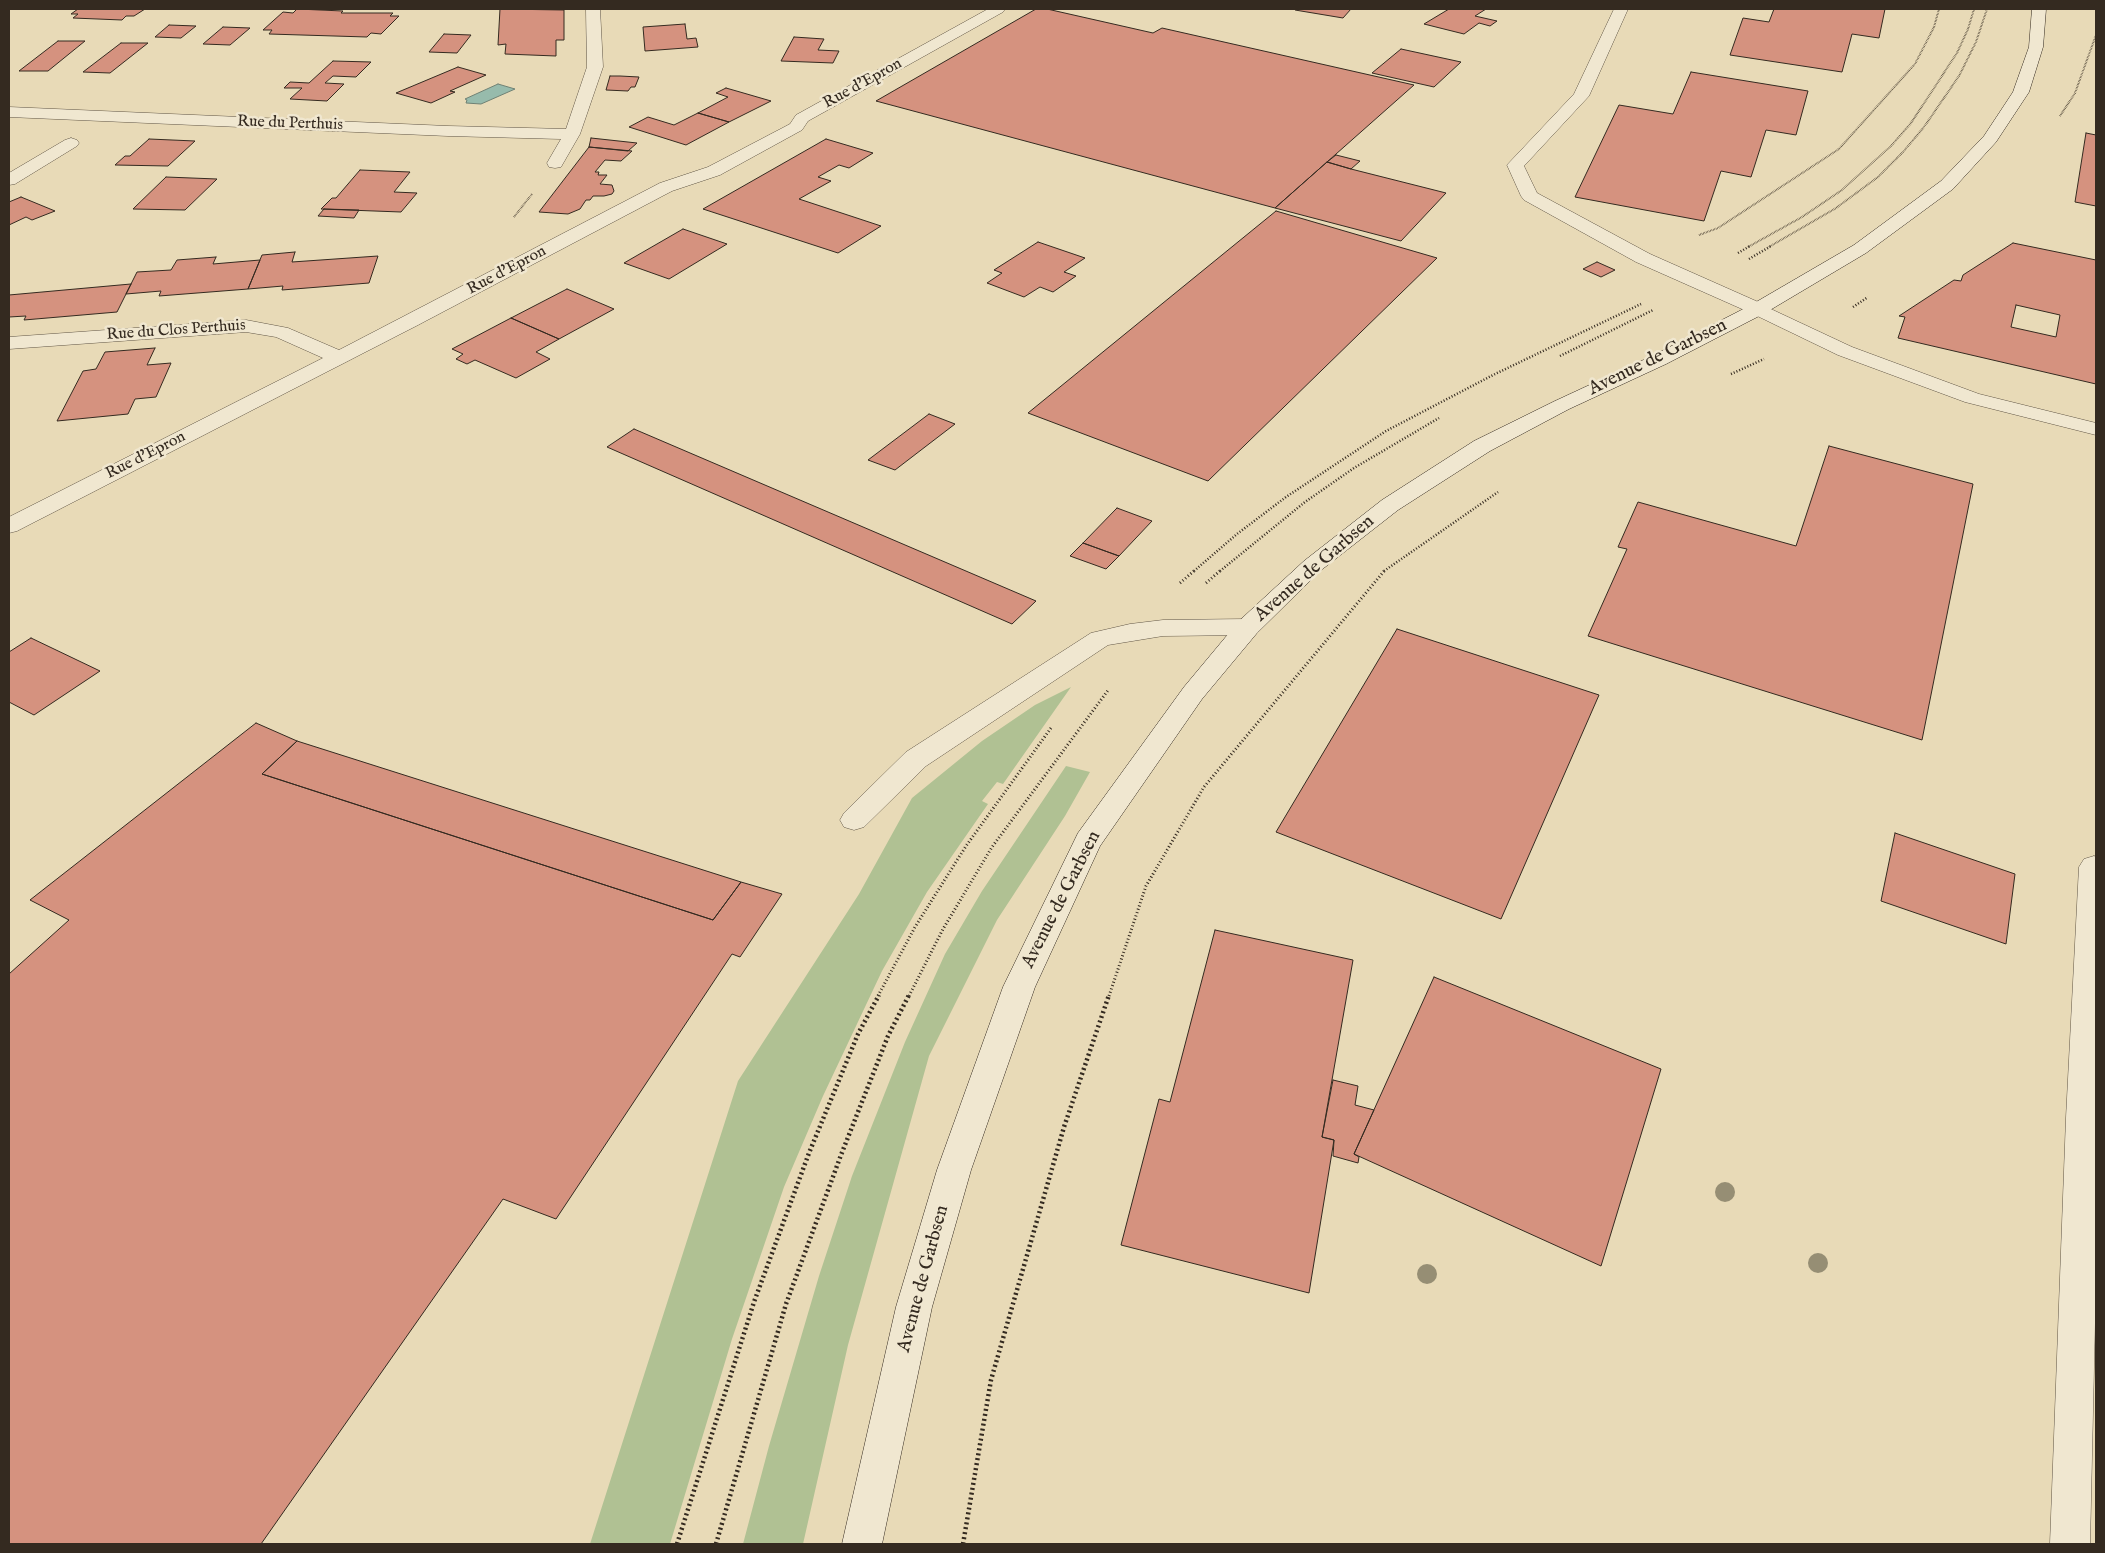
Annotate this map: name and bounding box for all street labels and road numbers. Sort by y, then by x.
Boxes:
street label: Rue d'Epron [820,55,906,113]
street label: Rue du Perthuis [237,113,343,135]
street label: Rue d'Epron [464,242,550,300]
street label: Avenue de Garbsen [1585,315,1731,401]
street label: Rue du Clos Perthuis [106,317,246,345]
street label: Rue d'Epron [103,428,189,484]
street label: Avenue de Garbsen [1250,511,1380,627]
street label: Avenue de Garbsen [1018,827,1106,973]
street label: Avenue de Garbsen [893,1203,955,1355]

